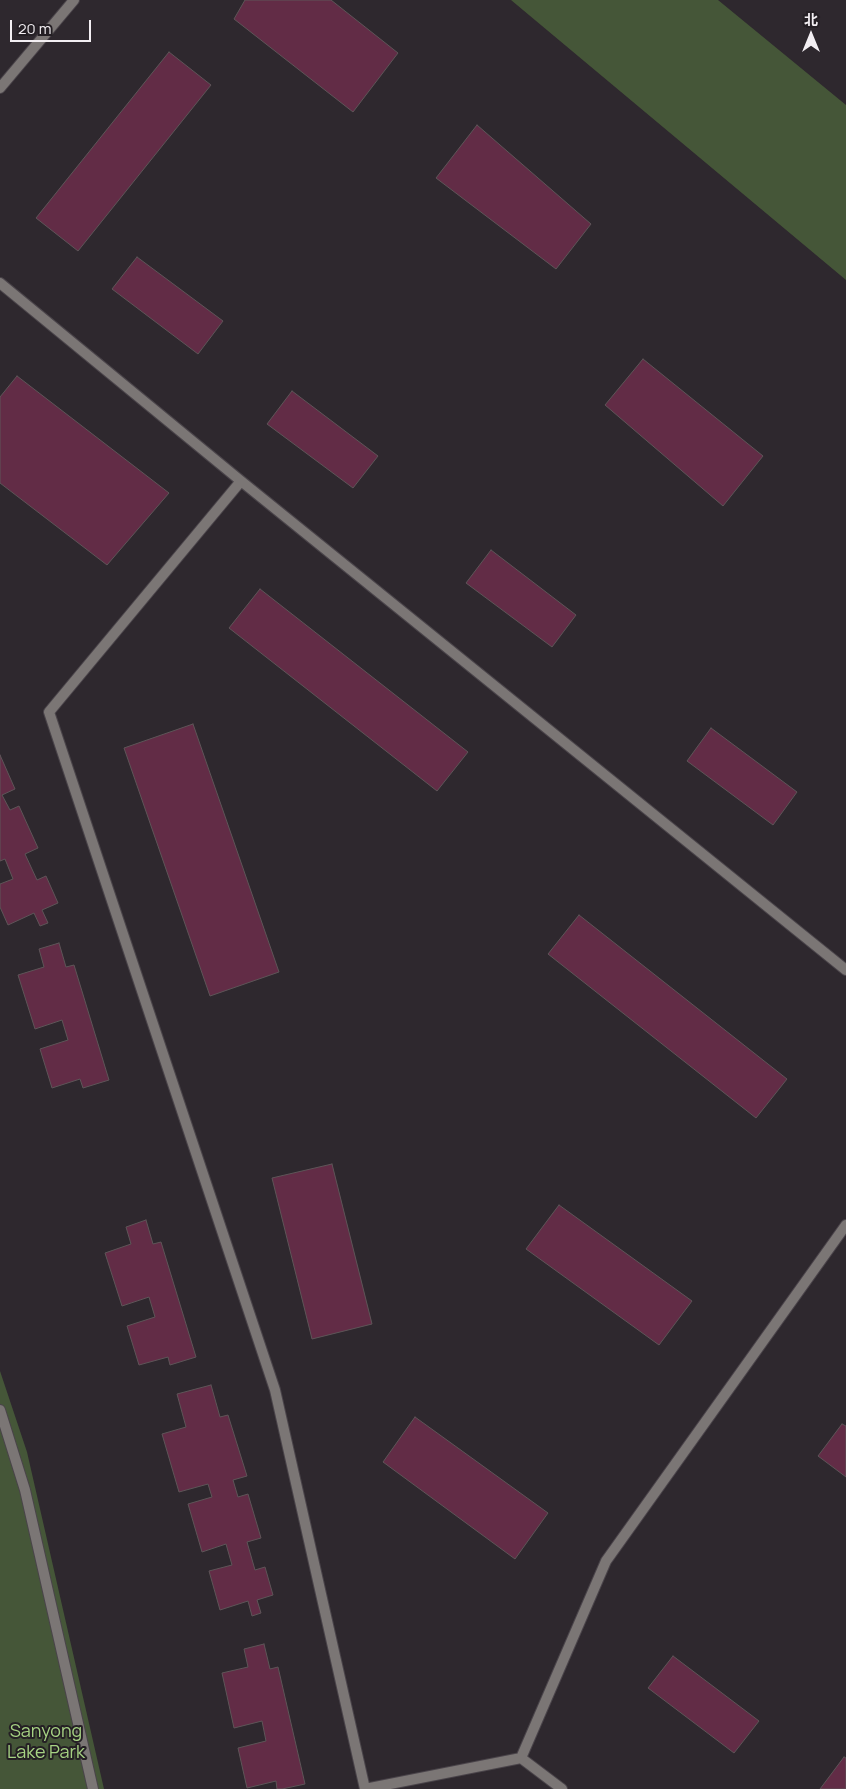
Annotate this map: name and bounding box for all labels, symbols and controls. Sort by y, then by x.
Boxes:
scale bar [12,10,94,42]
north arrow [786,10,836,60]
text: 北 [804,10,818,29]
text: 20 m [18,18,51,39]
park label: Sanyong Lake Park [7,1721,85,1764]

